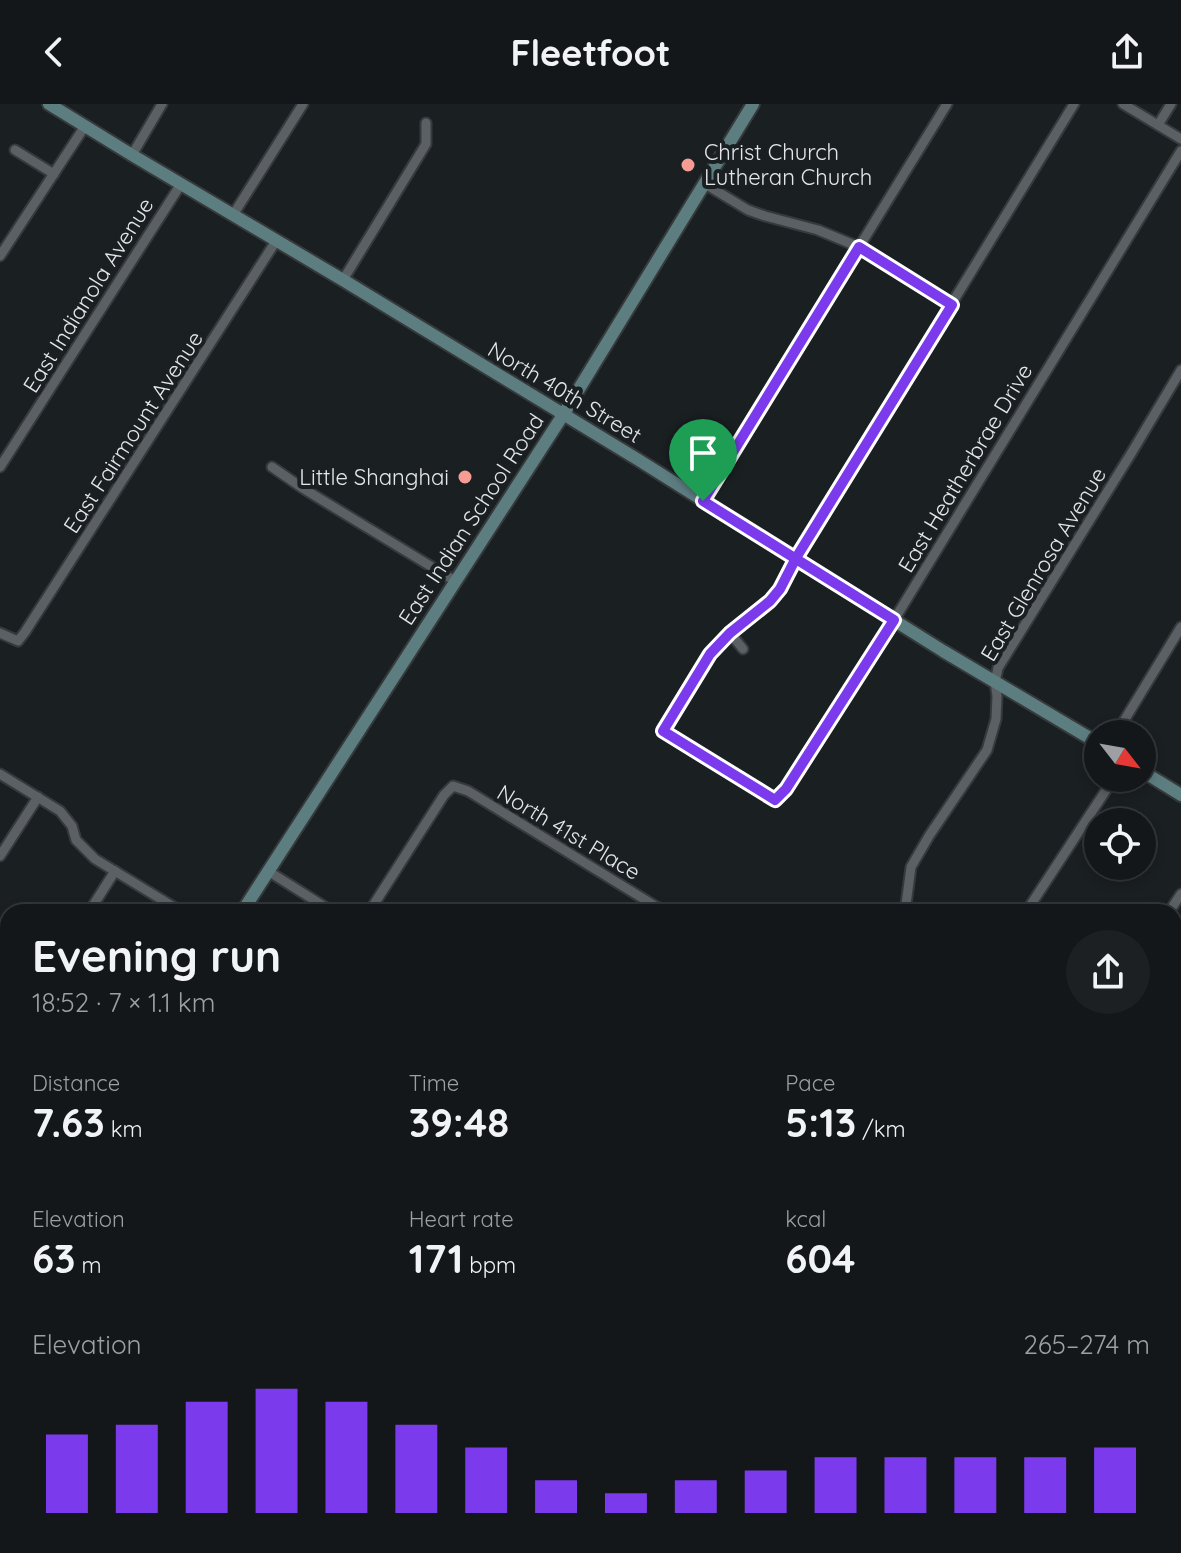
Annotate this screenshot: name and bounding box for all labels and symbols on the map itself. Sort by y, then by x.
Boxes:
place label: Christ Church Lutheran Church [704,138,872,191]
marker: Christ Church Lutheran Church [679,156,697,174]
street label: East Indianola Avenue [17,192,159,398]
street label: East Fairmount Avenue [57,326,209,538]
street label: North 40th Street [483,335,647,449]
street label: East Heatherbrae Drive [892,359,1038,577]
street label: East Indian School Road [392,408,550,630]
pin [669,419,737,501]
street label: East Glenrosa Avenue [974,462,1112,666]
place label: Little Shanghai [299,463,449,491]
marker: Little Shanghai [456,468,474,486]
north arrow [1084,720,1156,792]
street label: North 41st Place [492,778,646,886]

